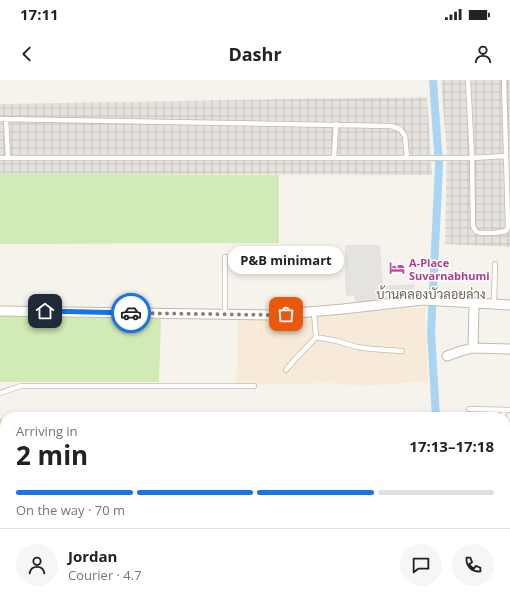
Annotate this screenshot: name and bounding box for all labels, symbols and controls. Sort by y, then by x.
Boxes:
text: 17:11 [20,4,59,24]
text: Dashr [228,42,282,66]
icon: back [16,43,38,65]
icon: person [472,43,494,65]
callout: P&B minimart [228,246,344,274]
text: P&B minimart [240,251,332,269]
place label: A-Place Suvarnabhumi [409,255,490,283]
hotel icon: A-Place Suvarnabhumi [388,259,406,277]
district label: บ้านคลองบัวลอยล่าง [376,285,486,303]
courier [111,293,151,333]
pin [28,294,62,328]
pin [269,297,303,331]
icon: home [34,300,56,322]
icon: car [120,302,142,324]
icon: bag [275,303,297,325]
text: Arriving in [16,422,78,440]
text: 17:13–17:18 [409,436,494,456]
text: 2 min [16,437,88,473]
text: On the way · 70 m [16,501,125,519]
button: person [16,544,58,586]
button: chat [400,544,442,586]
button: phone [452,544,494,586]
text: Jordan [68,546,117,566]
text: Courier · 4.7 [68,566,142,584]

